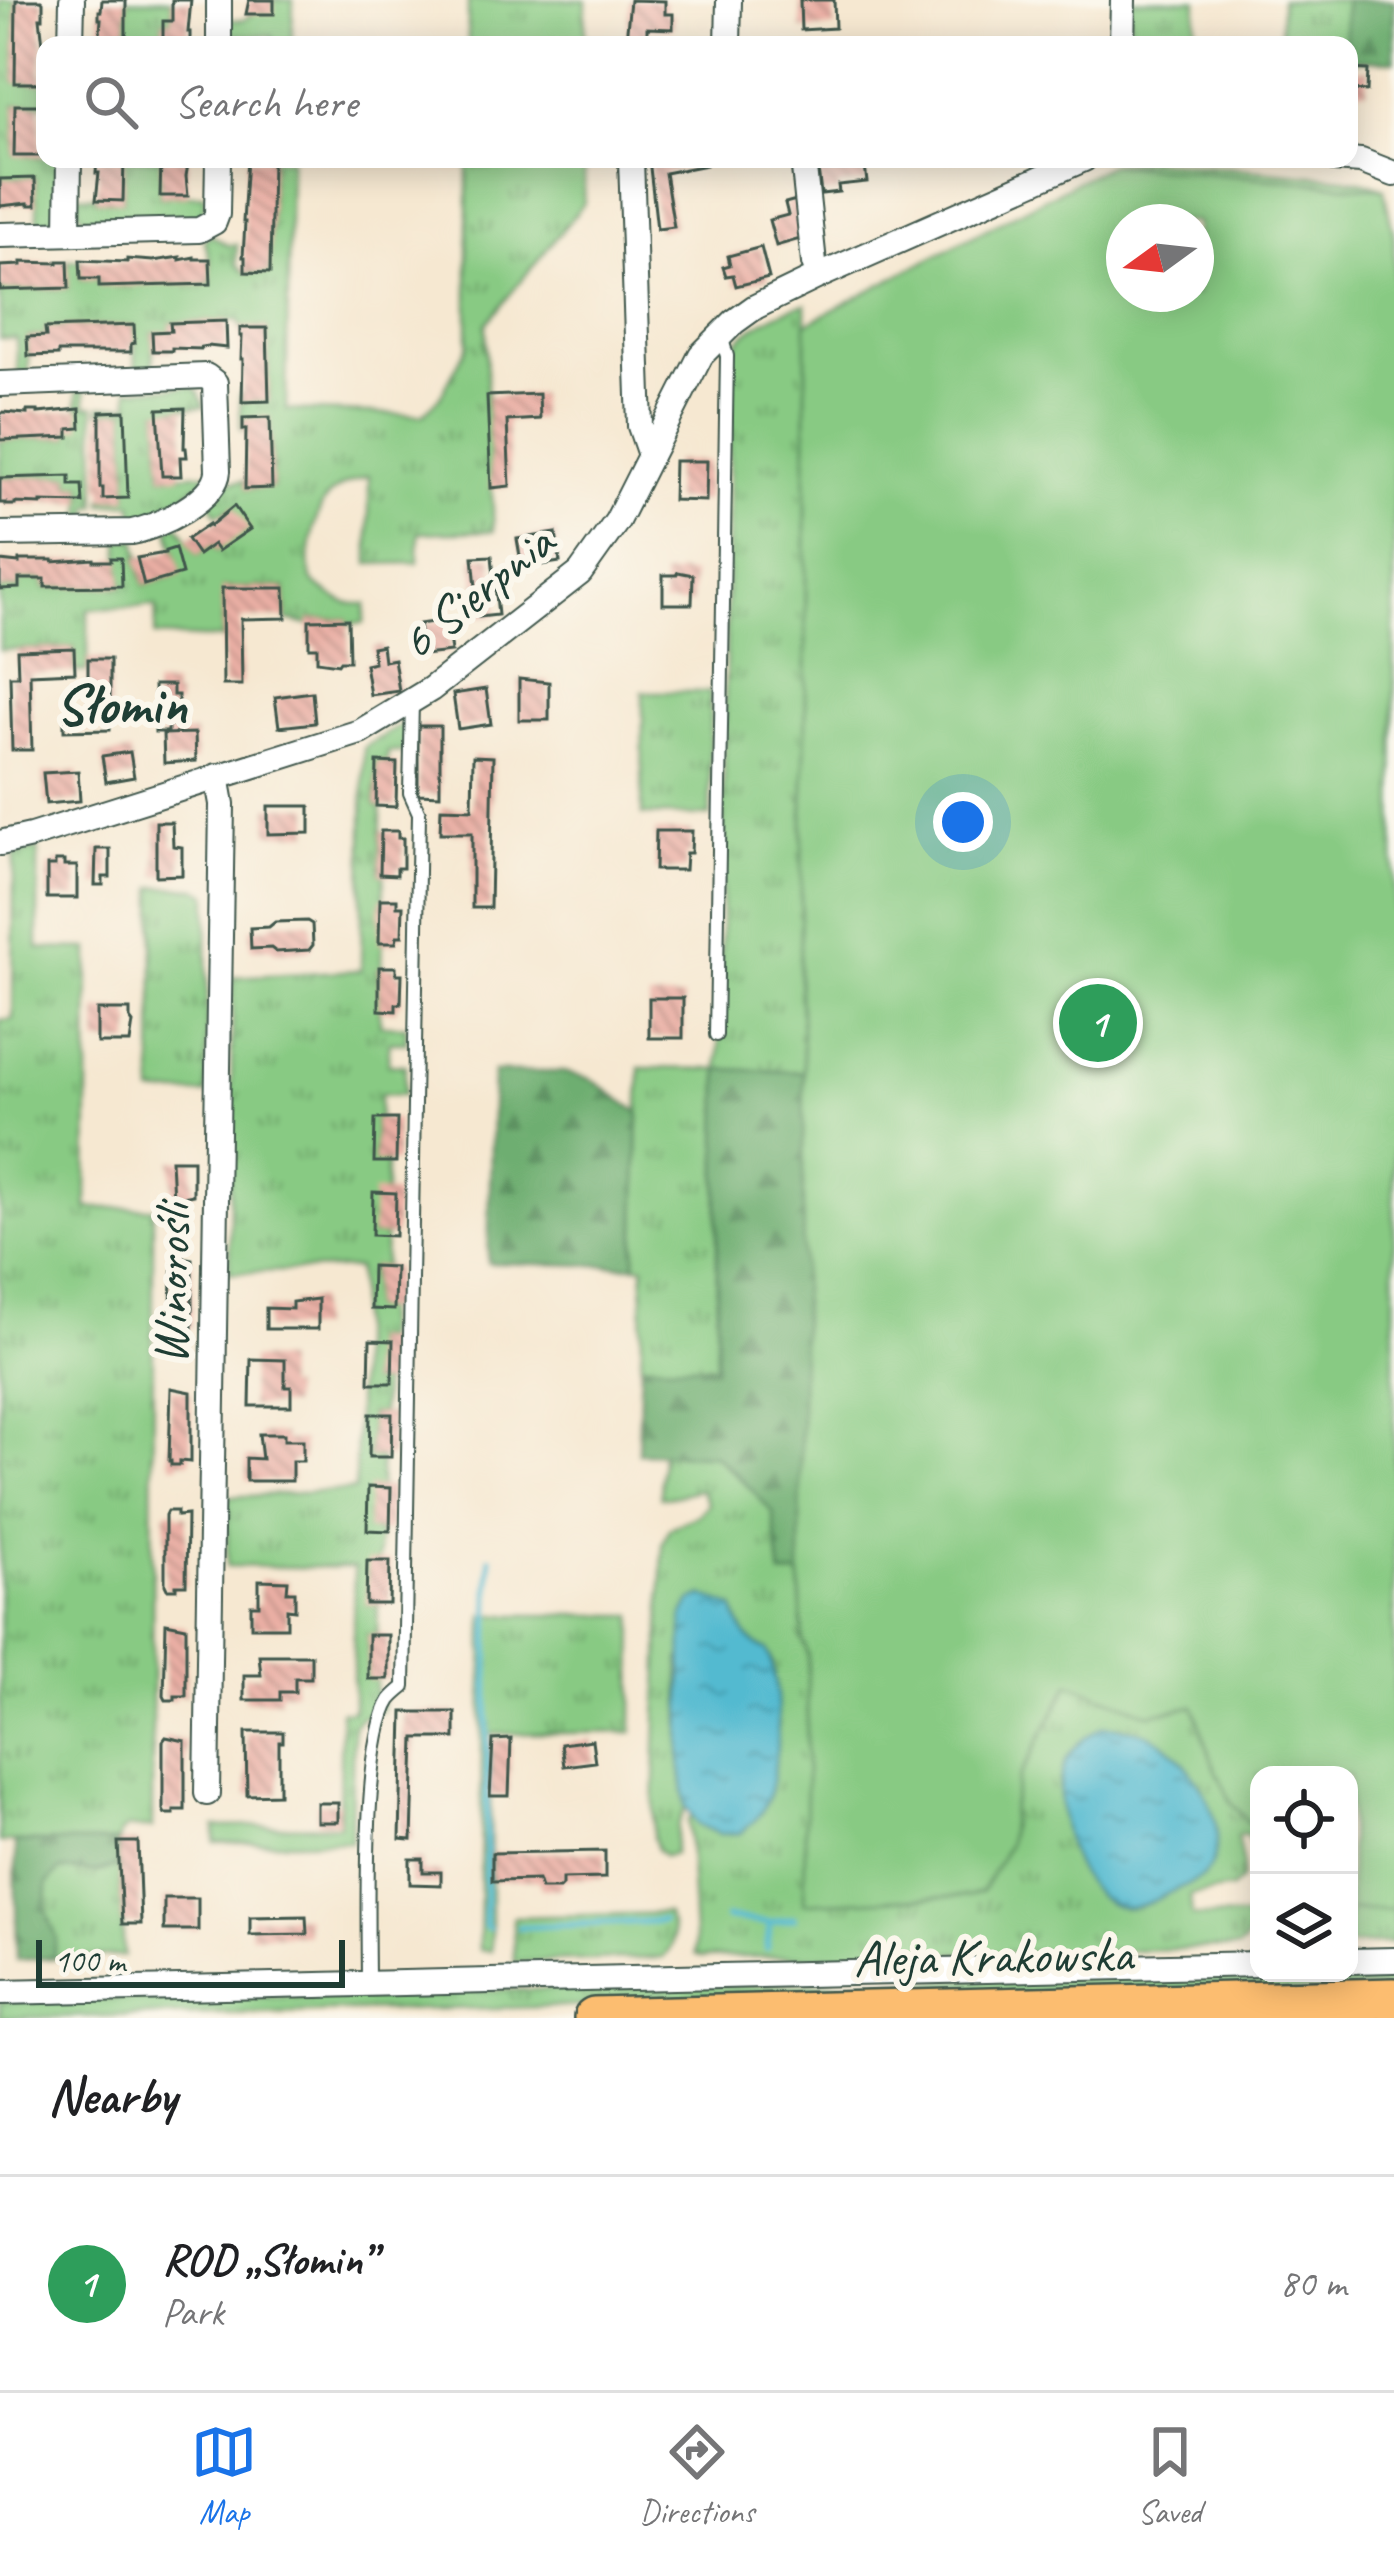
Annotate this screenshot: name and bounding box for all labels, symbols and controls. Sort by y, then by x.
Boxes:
search box [36,36,1358,168]
icon: search [78,69,144,135]
text: Search here [174,74,357,131]
north arrow [1106,204,1214,312]
street label: 6 Sierpnia [387,508,569,673]
district label: Słomin [55,668,189,740]
your location [933,792,993,852]
pin: 1 [1059,978,1137,1068]
street label: Winorośli [138,1198,204,1365]
map controls [1250,1766,1358,1982]
button: locate [1250,1766,1358,1874]
button: layers [1250,1874,1358,1982]
street label: Aleja Krakowska [853,1922,1136,1990]
scale bar [36,1934,345,1987]
text: 100 m [54,1940,125,1982]
text: Nearby [48,2064,176,2128]
text: ROD „Słomin” [162,2231,374,2288]
text: 1 [78,2259,96,2308]
text: 80 m [1280,2259,1346,2308]
text: Park [162,2288,224,2337]
tab: Map [191,2419,257,2533]
tab: Directions [640,2419,754,2533]
tab: Saved [1137,2419,1203,2533]

